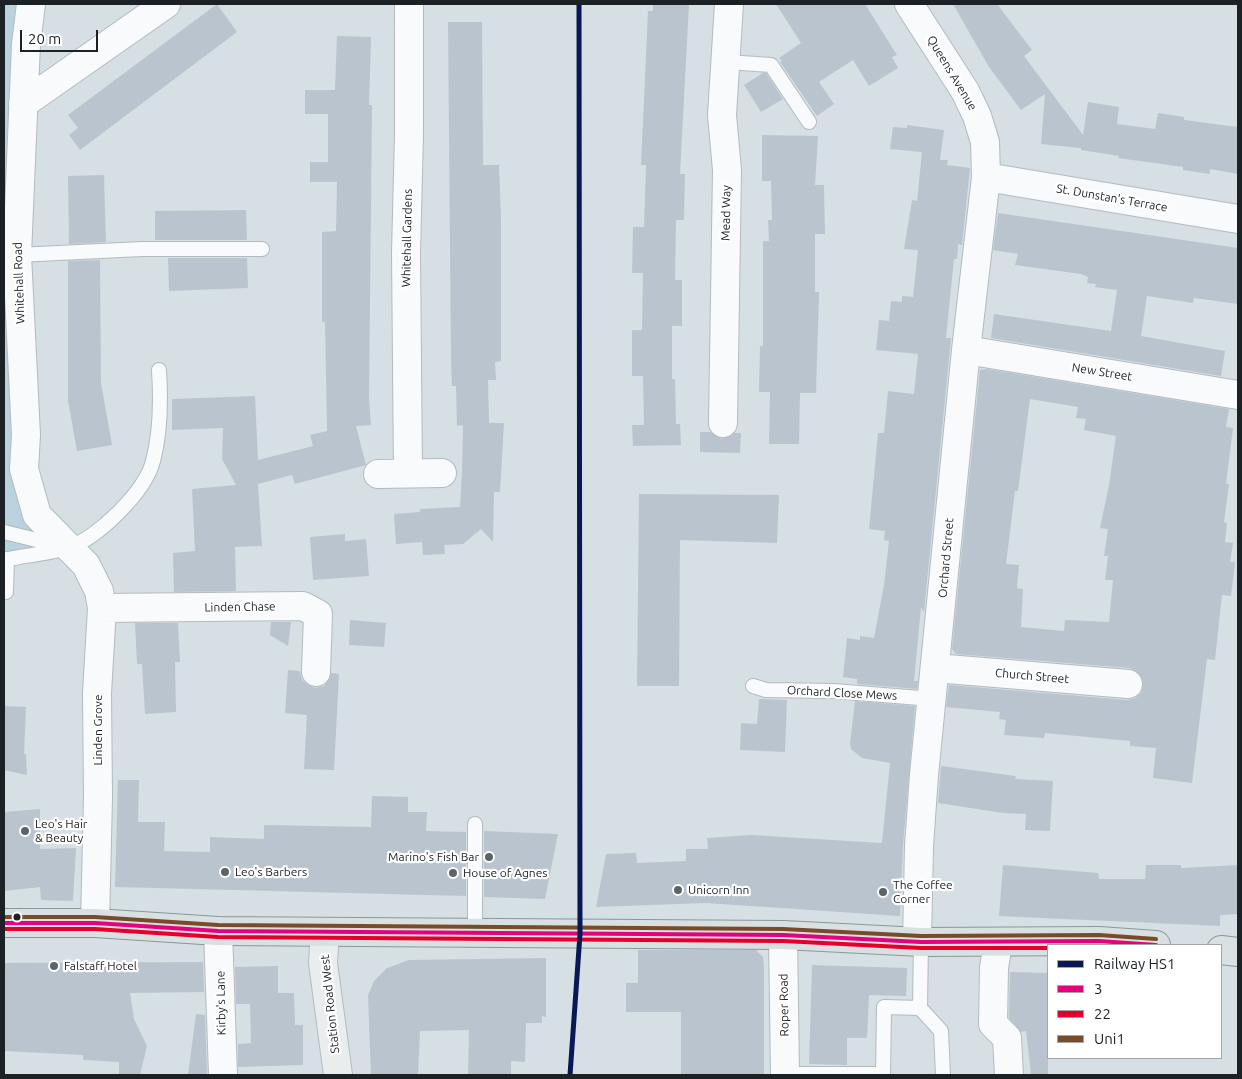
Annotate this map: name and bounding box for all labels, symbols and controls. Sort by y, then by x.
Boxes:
scale bar [22,20,100,52]
text: 20 m [28,30,61,47]
street label: Queens Avenue [924,33,980,113]
street label: St. Dunstan's Terrace [1055,181,1169,215]
street label: Mead Way [718,185,734,241]
street label: Whitehall Gardens [399,189,415,287]
street label: Whitehall Road [10,242,28,324]
street label: New Street [1071,360,1133,384]
street label: Orchard Street [935,517,957,599]
street label: Linden Chase [204,599,276,615]
street label: Church Street [994,666,1070,686]
street label: Orchard Close Mews [786,683,898,703]
street label: Linden Grove [91,694,105,766]
place label: Leo's Hair & Beauty [35,817,87,845]
marker: Leo's Hair & Beauty [19,825,31,837]
place label: Marino's Fish Bar [388,850,479,864]
marker: Marino's Fish Bar [483,851,495,863]
place label: Leo's Barbers [235,865,307,879]
marker: Leo's Barbers [219,866,231,878]
place label: House of Agnes [463,866,548,880]
marker: House of Agnes [447,867,459,879]
place label: The Coffee Corner [893,878,953,906]
place label: Unicorn Inn [688,883,749,897]
marker: Unicorn Inn [672,884,684,896]
marker: The Coffee Corner [877,886,889,898]
unlabelled marker [12,912,22,922]
legend [1047,944,1222,1059]
street label: Station Road West [318,954,342,1054]
text: Railway HS1 [1094,955,1175,972]
place label: Falstaff Hotel [64,959,137,973]
marker: Falstaff Hotel [48,960,60,972]
street label: Kirby's Lane [213,971,229,1035]
street label: Roper Road [776,973,792,1037]
text: 3 [1094,980,1102,997]
text: 22 [1094,1005,1111,1022]
text: Uni1 [1094,1030,1125,1047]

